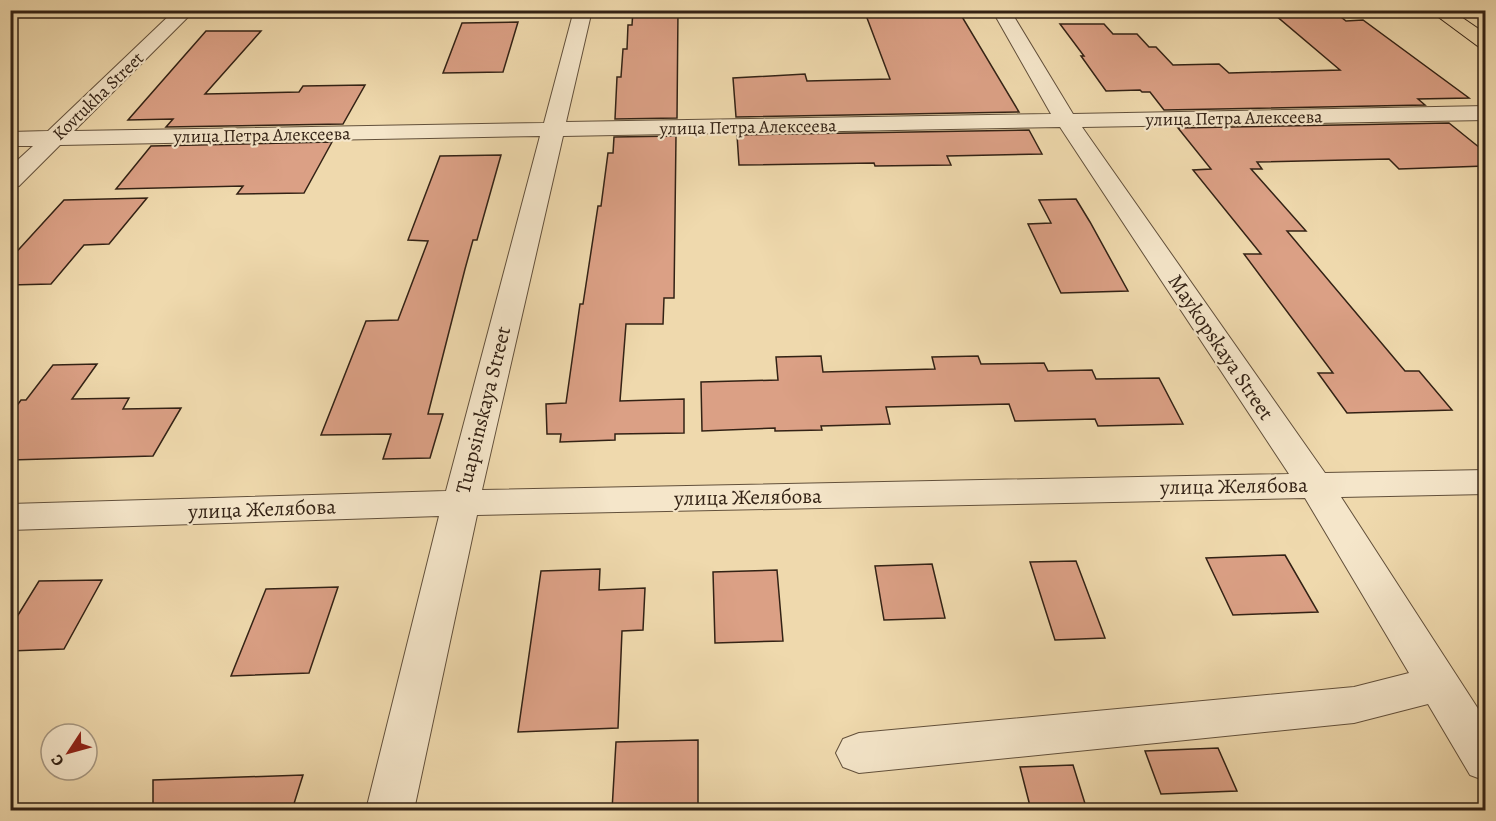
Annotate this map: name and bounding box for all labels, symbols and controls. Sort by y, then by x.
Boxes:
street label: Kovtukha Street [47,46,149,146]
street label: улица Петра Алексеева [1144,104,1323,132]
street label: улица Петра Алексеева [658,113,837,141]
street label: улица Петра Алексеева [172,121,351,149]
street label: Maykopskaya Street [1162,269,1280,425]
street label: Tuapsinskaya Street [449,323,517,497]
street label: улица Желябова [1159,471,1308,501]
street label: улица Желябова [673,482,822,512]
street label: улица Желябова [187,492,337,526]
north arrow [39,722,99,782]
text: С [46,750,69,771]

